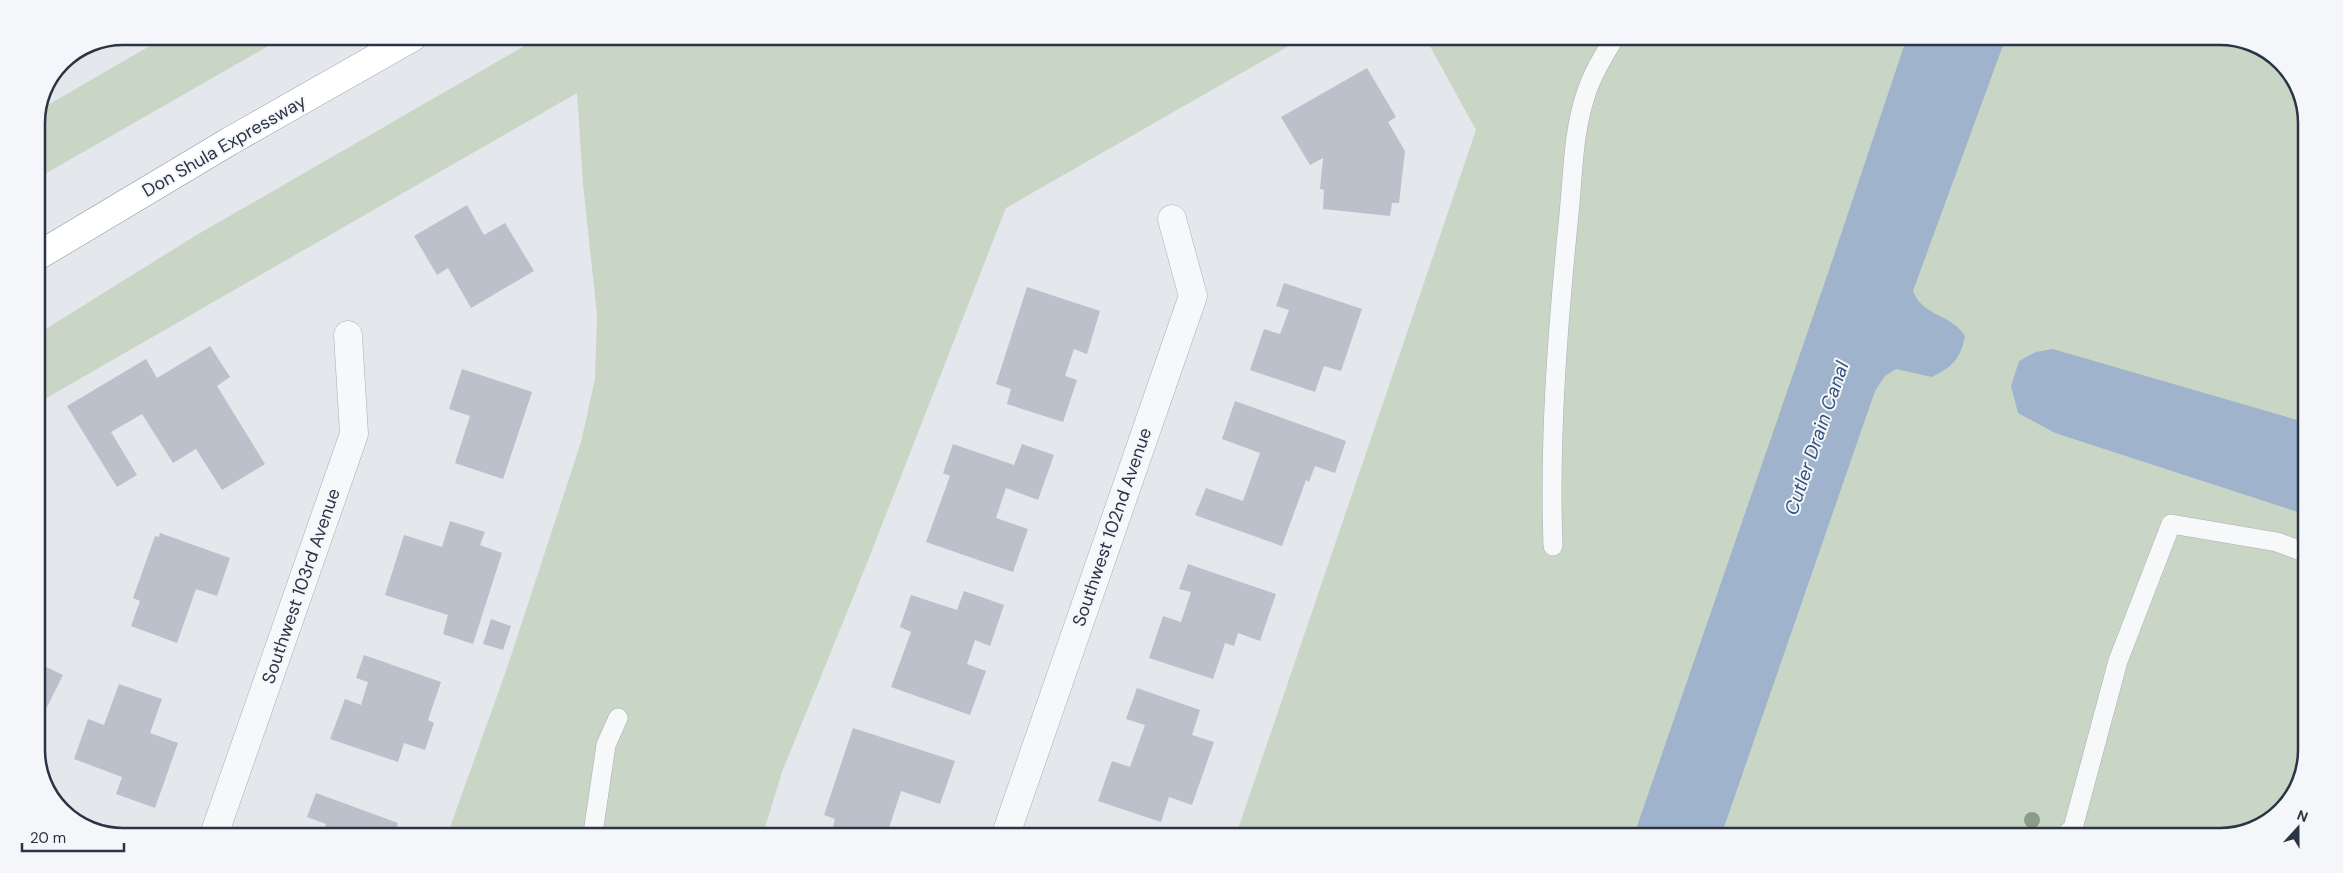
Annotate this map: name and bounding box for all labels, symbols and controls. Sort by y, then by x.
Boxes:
street label: Don Shula Expressway [138,89,310,203]
water label: Cutler Drain Canal [1778,357,1855,518]
street label: Southwest 102nd Avenue [1067,424,1157,630]
street label: Southwest 103rd Avenue [256,485,346,687]
north arrow [2273,803,2323,853]
text: N [2295,806,2311,826]
scale bar [22,820,125,852]
text: 20 m [30,828,66,848]

